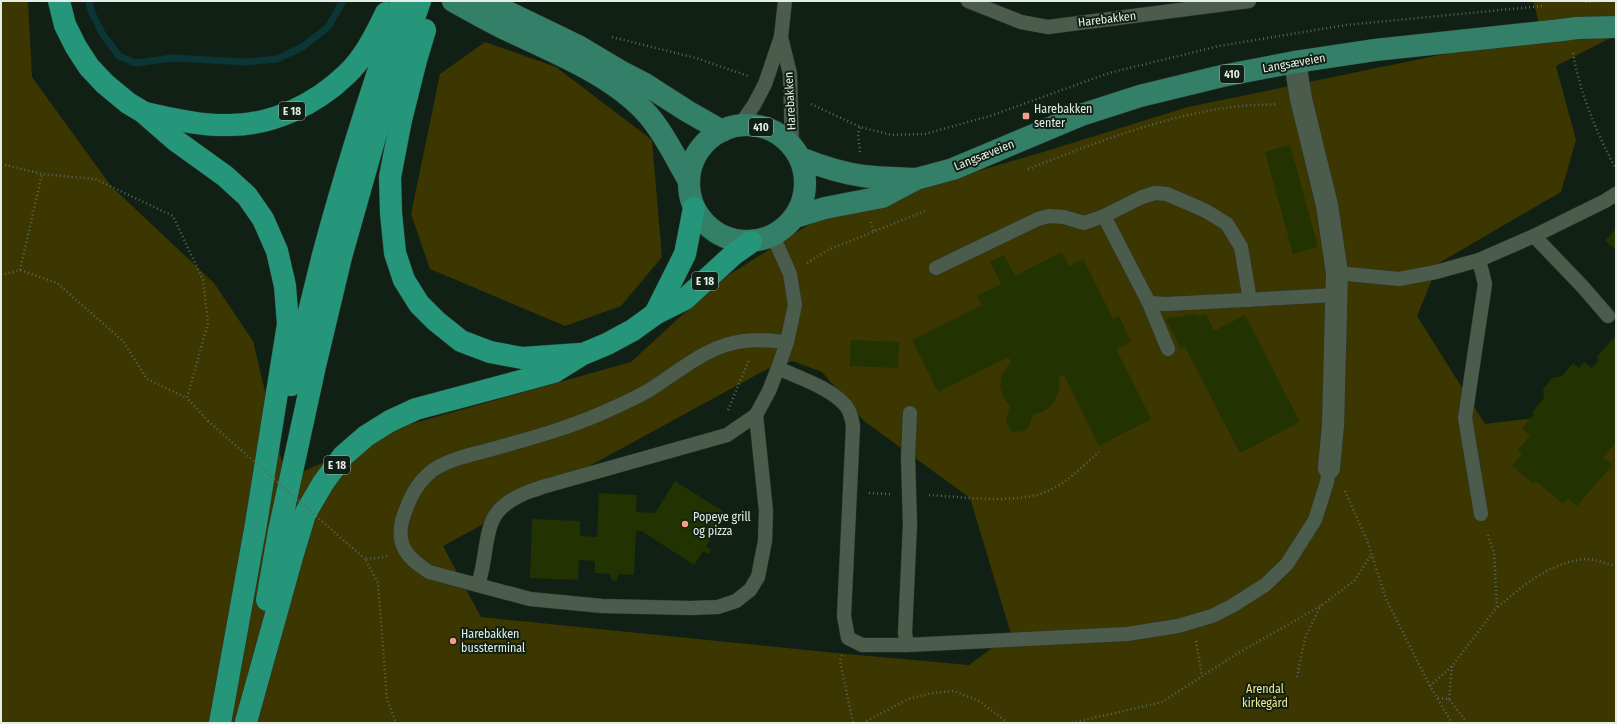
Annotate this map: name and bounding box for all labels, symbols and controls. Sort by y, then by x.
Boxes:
street label: Harebakken [1077,8,1137,30]
street label: Langsæveien [1261,51,1327,75]
road number: 410 [1220,65,1244,83]
street label: Harebakken [781,71,799,131]
road number: E 18 [279,102,305,120]
place label: Harebakken senter [1034,102,1092,130]
marker: Harebakken senter [1021,111,1031,121]
road number: 410 [749,118,773,136]
street label: Langsæveien [952,137,1016,173]
road number: E 18 [692,272,718,290]
road number: E 18 [324,456,350,474]
place label: Popeye grill og pizza [693,510,751,538]
marker: Popeye grill og pizza [680,519,690,529]
place label: Harebakken bussterminal [461,627,525,655]
marker: Harebakken bussterminal [448,636,458,646]
park label: Arendal kirkegård [1242,682,1288,710]

